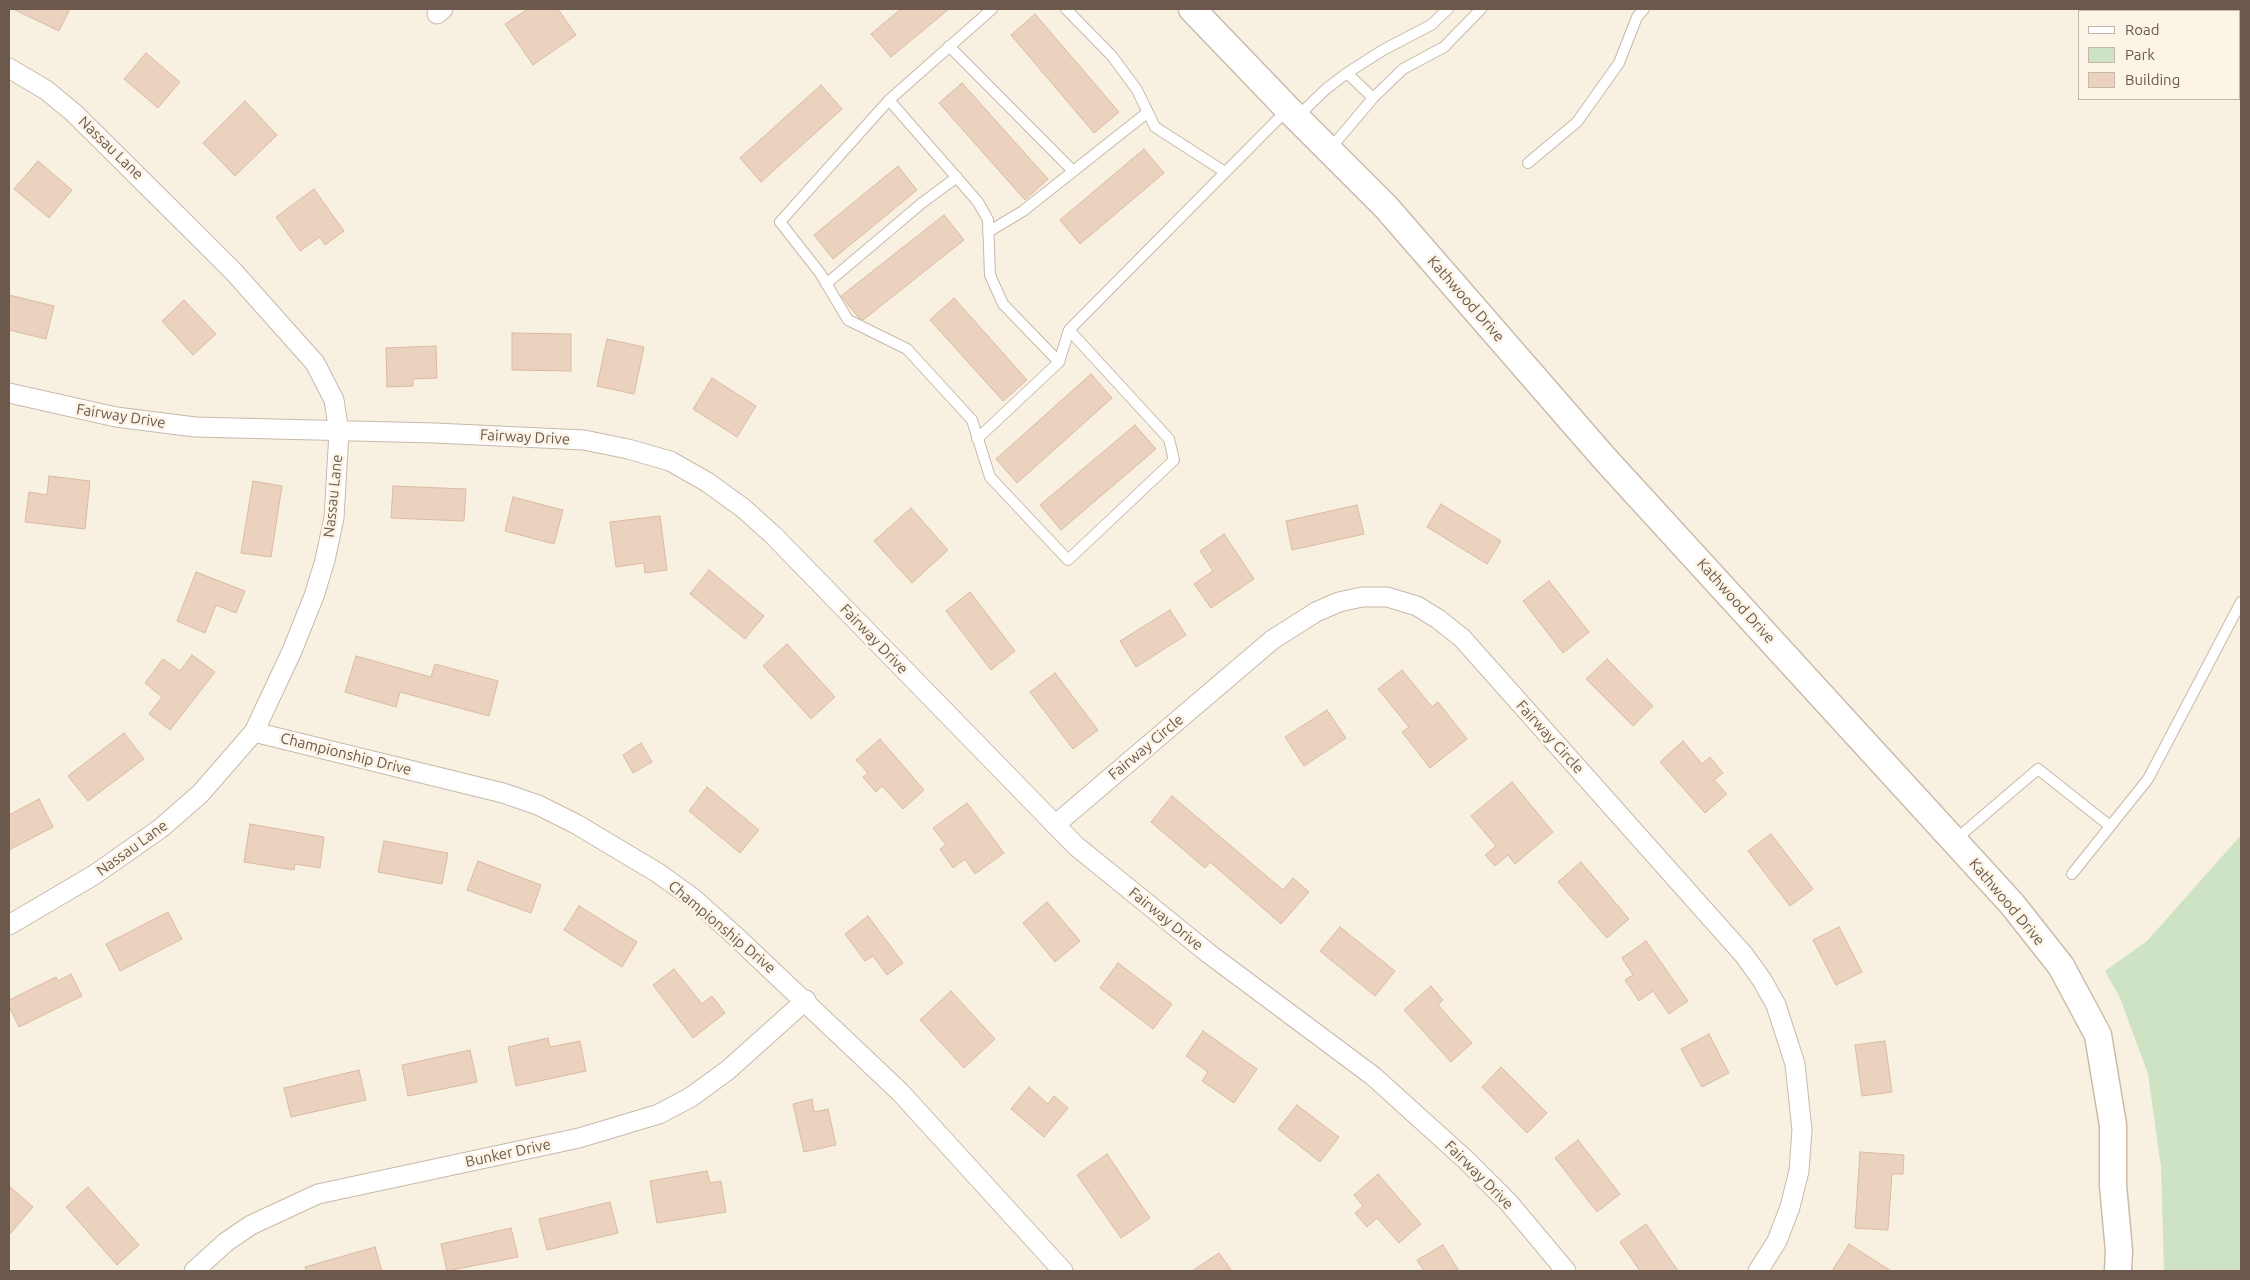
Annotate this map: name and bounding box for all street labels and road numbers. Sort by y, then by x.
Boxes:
street label: Nassau Lane [75,113,147,183]
street label: Kathwood Drive [1424,252,1508,346]
street label: Fairway Drive [75,400,167,432]
street label: Fairway Drive [480,426,570,448]
street label: Nassau Lane [320,454,346,538]
street label: Kathwood Drive [1693,555,1779,647]
street label: Fairway Drive [836,600,912,678]
street label: Fairway Circle [1512,697,1588,777]
street label: Fairway Circle [1105,710,1187,784]
street label: Championship Drive [279,729,413,779]
street label: Nassau Lane [93,816,171,880]
street label: Kathwood Drive [1965,855,2049,949]
street label: Championship Drive [665,877,779,977]
street label: Fairway Drive [1125,884,1207,954]
street label: Bunker Drive [464,1135,552,1171]
street label: Fairway Drive [1441,1137,1517,1213]

